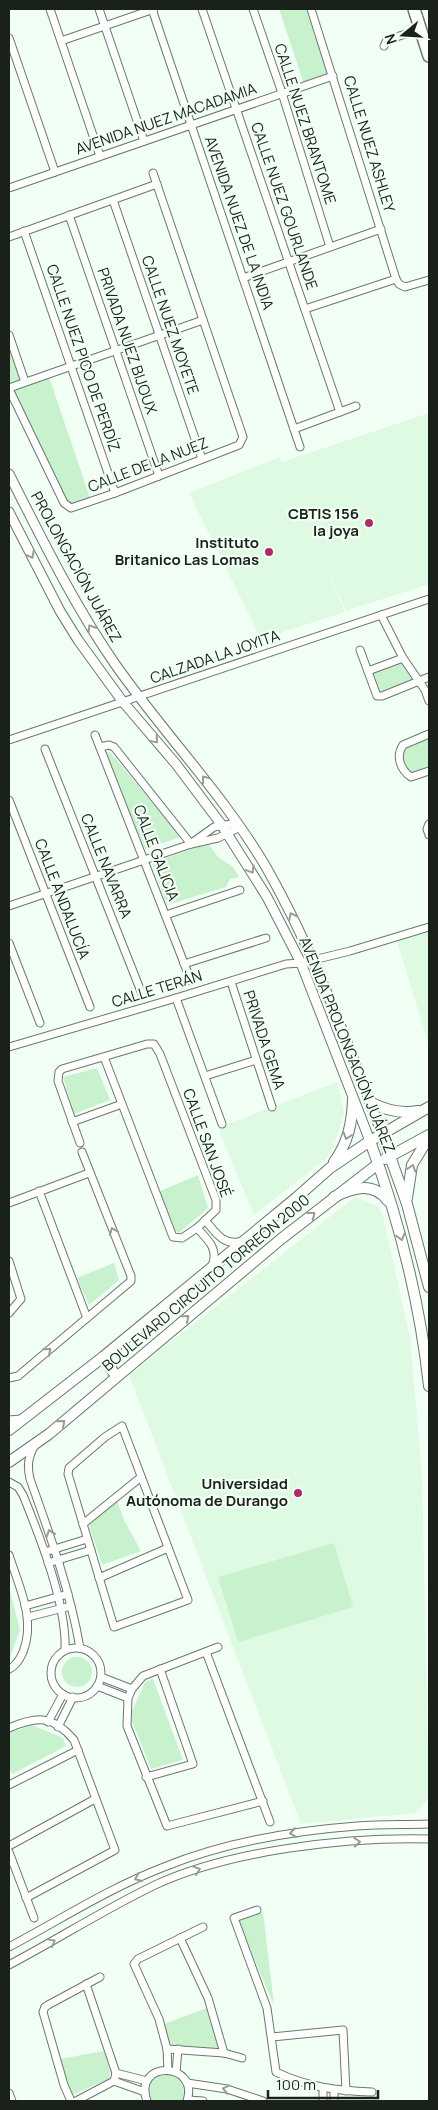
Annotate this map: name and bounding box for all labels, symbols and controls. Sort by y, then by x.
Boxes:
north arrow [378,10,428,60]
text: N [380,31,401,47]
street label: CALLE NUEZ BRANTOME [270,41,341,207]
street label: CALLE NUEZ ASHLEY [339,73,400,215]
street label: AVENIDA NUEZ MACADAMIA [72,77,260,159]
street label: CALLE NUEZ GOURLANDE [246,119,323,292]
street label: AVENIDA NUEZ DE LA INDIA [200,133,279,313]
street label: CALLE NUEZ MOYETE [137,253,204,397]
street label: CALLE NUEZ PICO DE PERDÍZ [41,261,125,454]
street label: PRIVADA NUEZ BIJOUX [93,265,162,417]
street label: CALLE DE LA NUEZ [85,432,211,497]
street label: PROLONGACIÓN JUÁREZ [26,488,127,646]
place label: CBTIS 156 la joya [288,503,359,541]
marker: CBTIS 156 la joya [363,517,375,529]
place label: Instituto Britanico Las Lomas [115,532,259,570]
marker: Instituto Britanico Las Lomas [263,546,275,558]
one-way arrow [25,550,35,559]
street label: CALZADA LA JOYITA [147,624,283,689]
one-way arrow [88,625,98,634]
one-way arrow [149,734,158,743]
one-way arrow [202,775,211,785]
street label: CALLE GALICIA [128,802,185,904]
street label: CALLE NAVARRA [76,810,137,922]
street label: CALLE ANDALUCÍA [30,835,95,963]
one-way arrow [245,865,255,874]
one-way arrow [288,912,298,921]
street label: AVENIDA PROLONGACIÓN JUÁREZ [294,934,401,1156]
street label: CALLE TERÁN [109,965,205,1012]
street label: PRIVADA GEMA [239,988,291,1093]
street label: CALLE SAN JOSÉ [178,1085,237,1200]
one-way arrow [343,1131,353,1139]
one-way arrow [406,1165,416,1173]
street label: BOULEVARD CIRCUITO TORREÓN 2000 [97,1189,314,1376]
one-way arrow [306,1211,315,1220]
one-way arrow [108,1227,119,1236]
one-way arrow [396,1232,406,1241]
one-way arrow [180,1315,189,1324]
one-way arrow [42,1347,51,1356]
one-way arrow [56,1420,65,1429]
place label: Universidad Autónoma de Durango [126,1473,288,1511]
marker: Universidad Autónoma de Durango [292,1487,304,1499]
one-way arrow [46,1530,56,1538]
one-way arrow [289,1827,297,1838]
one-way arrow [353,1836,361,1847]
one-way arrow [192,1866,201,1876]
one-way arrow [134,1872,143,1883]
one-way arrow [46,1938,55,1948]
scale bar [268,2068,378,2100]
text: 100 m [276,2074,316,2095]
one-way arrow [221,2085,230,2095]

